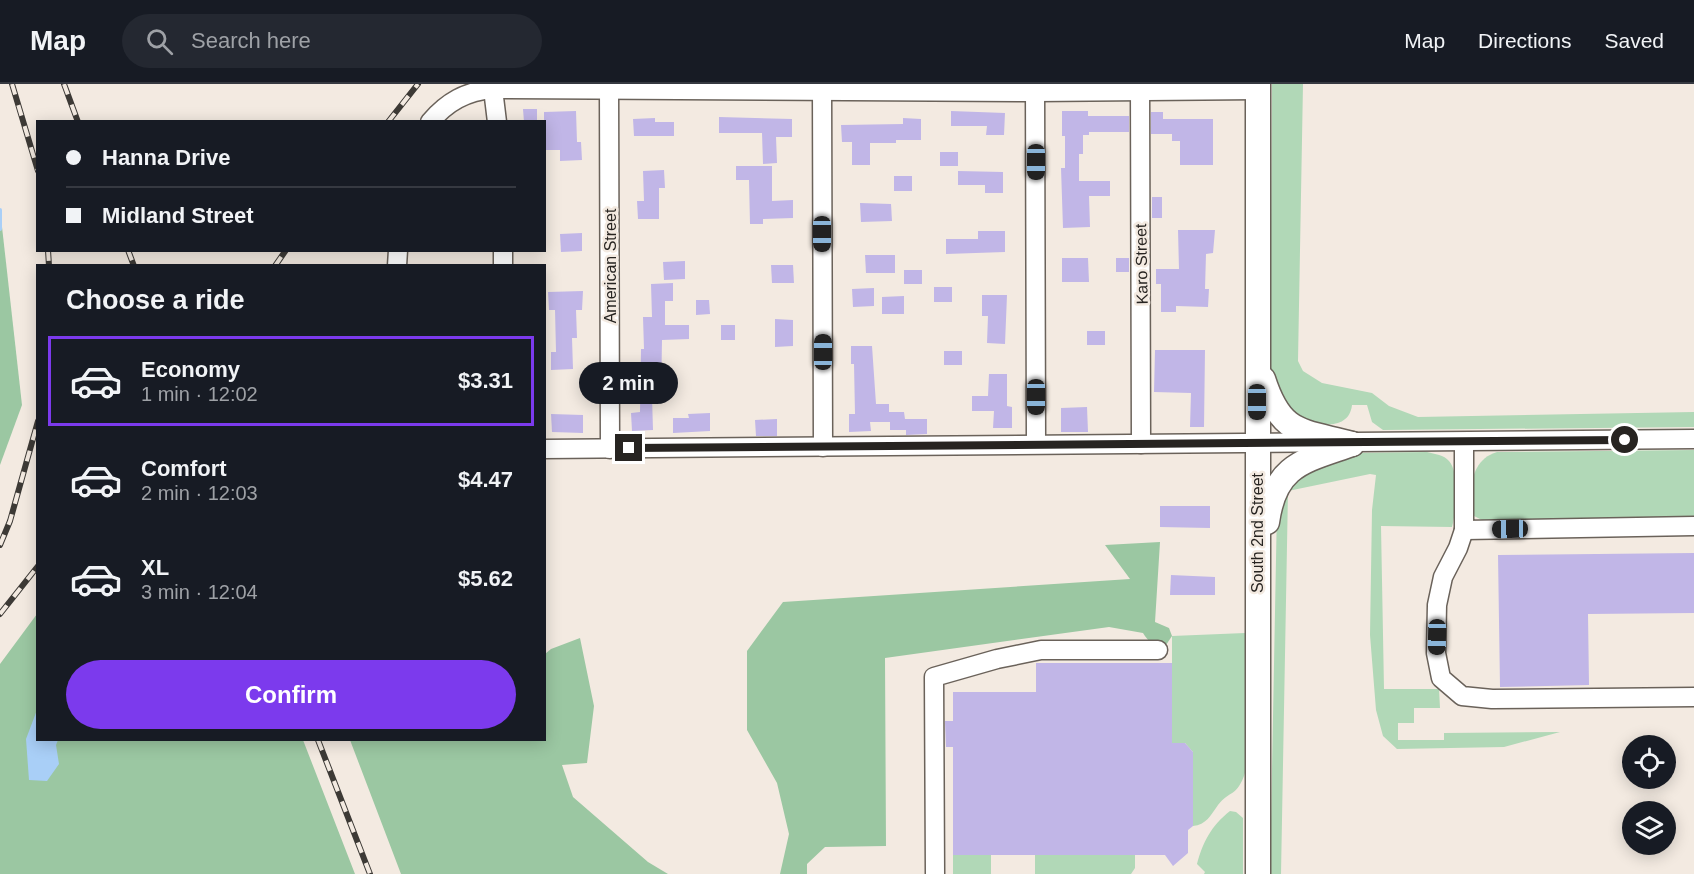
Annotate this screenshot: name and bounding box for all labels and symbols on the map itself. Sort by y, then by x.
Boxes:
car [1027,144,1045,180]
street label: American Street [602,208,619,323]
car [813,216,831,252]
street label: Karo Street [1132,223,1151,305]
car [814,334,832,370]
callout: 2 min [580,361,678,403]
car [1027,379,1045,415]
car [1248,384,1266,420]
route start [1611,426,1638,453]
route end [615,434,642,461]
street label: South 2nd Street [1249,472,1266,593]
car [1492,520,1528,538]
car [1428,619,1446,655]

